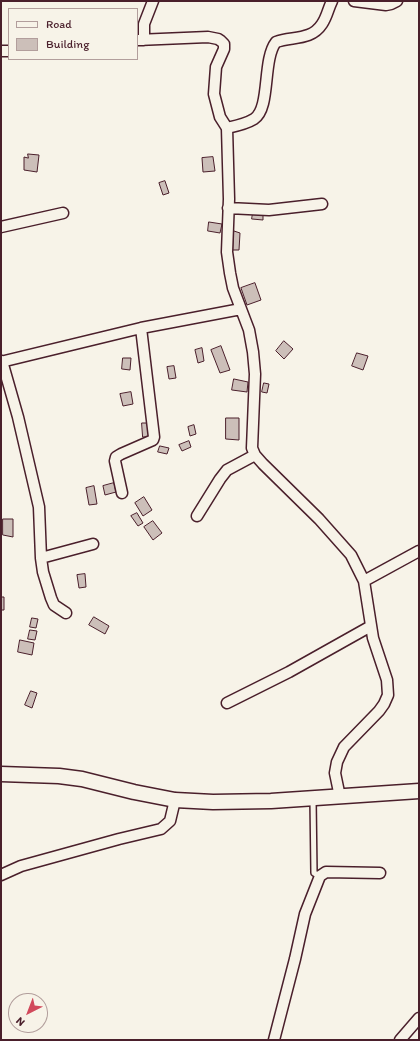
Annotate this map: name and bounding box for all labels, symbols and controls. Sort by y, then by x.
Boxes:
legend [8,8,138,60]
text: Road [46,17,72,31]
text: Building [46,37,89,51]
north arrow [8,993,48,1033]
text: N [13,1014,27,1029]

